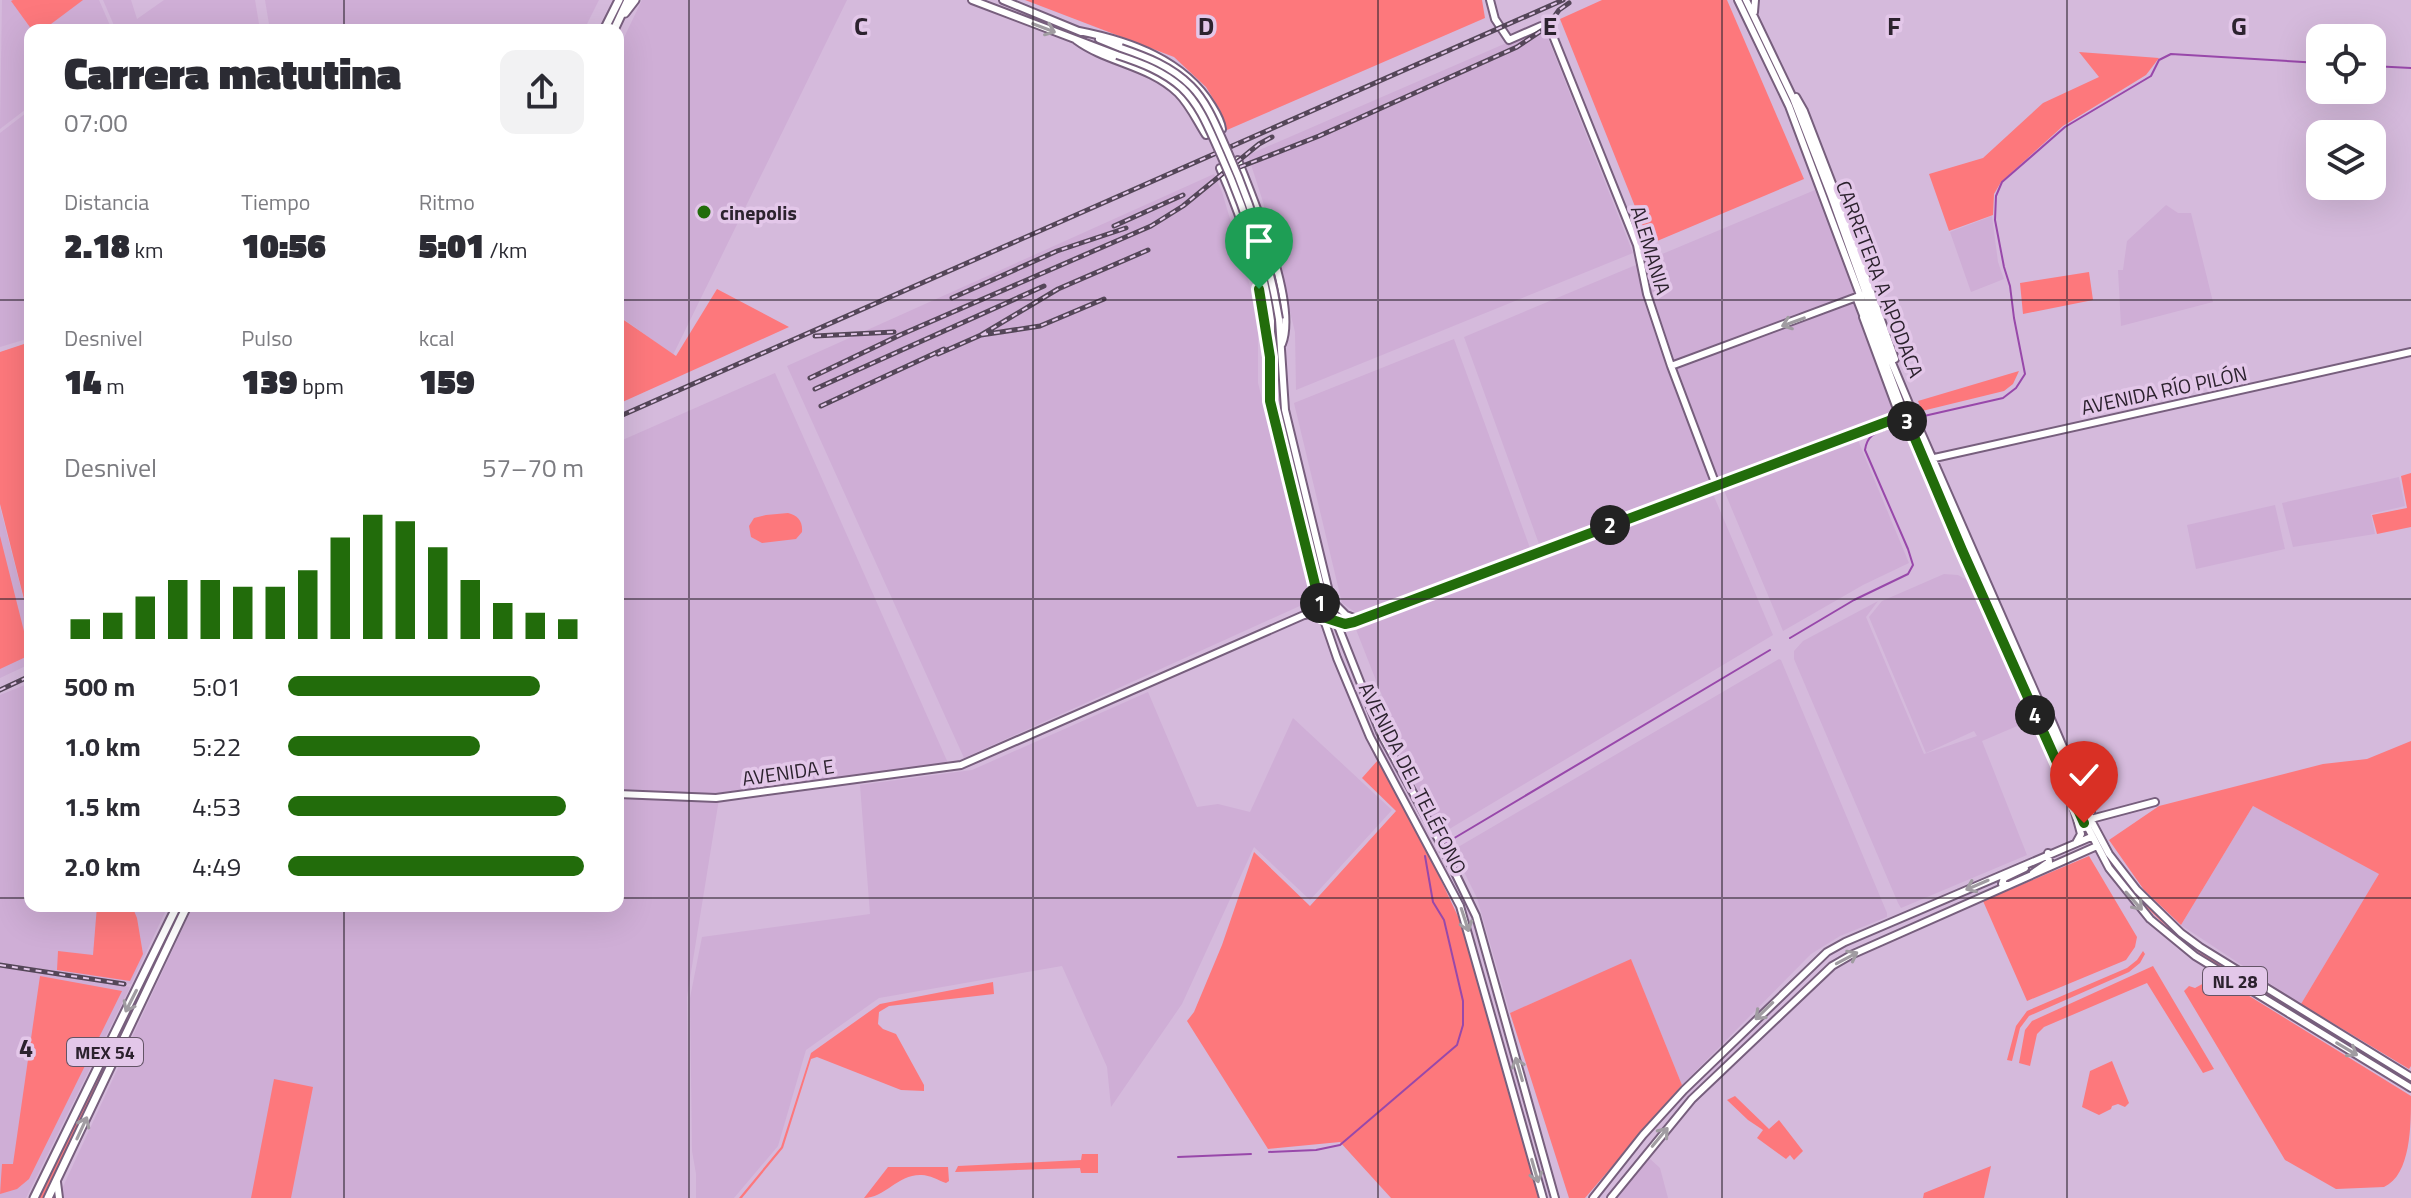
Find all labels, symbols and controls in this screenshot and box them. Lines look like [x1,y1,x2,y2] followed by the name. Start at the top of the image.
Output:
[854,6,868,45] text: C
[1198,6,1214,45] text: D
[1543,6,1557,45] text: E
[1887,6,1901,45] text: F
[2231,6,2247,45] text: G
[1032,22,1056,36] one-way arrow
[2306,24,2386,200] map controls
[2306,24,2386,104] button: locate
[64,39,401,106] text: Carrera matutina
[500,50,584,134] button: share
[64,103,128,142] text: 07:00
[2306,120,2386,200] button: layers
[1828,176,1932,382] street label: CARRETERA A APODACA
[64,185,149,219] text: Distancia
[241,185,310,219] text: Tiempo
[419,185,475,219] text: Ritmo
[720,197,797,228] place label: cinepolis
[1623,202,1679,298] street label: ALEMANIA
[695,203,713,221] marker: cinepolis
[1225,207,1293,289] pin
[64,219,130,271] text: 2.18
[241,219,326,271] text: 10:56
[419,219,485,271] text: 5:01
[1237,219,1281,263] icon: arrive
[130,233,163,267] text: km
[485,233,527,267] text: /km
[1781,315,1806,330] one-way arrow
[64,321,143,355] text: Desnivel
[241,321,293,355] text: Pulso
[419,321,455,355] text: kcal
[64,355,101,407] text: 14
[241,355,297,407] text: 139
[419,355,475,407] text: 159
[2078,357,2250,423] street label: AVENIDA RÍO PILÓN
[101,369,125,403] text: m
[297,369,344,403] text: bpm
[1887,401,1927,441] pin: 3
[1901,404,1913,438] text: 3
[64,448,157,487] text: Desnivel
[482,448,584,487] text: 57–70 m
[1590,505,1630,545] pin: 2
[1604,508,1616,542] text: 2
[1300,583,1340,623] pin: 1
[1314,586,1326,620] text: 1
[64,667,135,706] text: 500 m
[192,667,241,706] text: 5:01
[1351,677,1475,879] street label: AVENIDA DEL TELÉFONO
[2015,695,2055,735] pin: 4
[2029,698,2041,732] text: 4
[64,727,141,766] text: 1.0 km
[192,727,241,766] text: 5:22
[2050,741,2118,823] pin
[740,750,836,794] street label: AVENIDA E
[2062,753,2106,797] icon: check
[64,787,141,826] text: 1.5 km
[192,787,241,826] text: 4:53
[64,847,141,886] text: 2.0 km
[192,847,241,886] text: 4:49
[1965,878,1990,893] one-way arrow
[2125,891,2144,911] one-way arrow
[1458,908,1473,933] one-way arrow
[1834,950,1858,965] one-way arrow
[2203,967,2267,995] road number: NL 28
[122,989,138,1013] one-way arrow
[1755,1001,1774,1020] one-way arrow
[19,1028,33,1067] text: 4
[67,1038,143,1066] road number: MEX 54
[2335,1041,2358,1057] one-way arrow
[1511,1057,1525,1082] one-way arrow
[75,1116,90,1140] one-way arrow
[1651,1128,1669,1148] one-way arrow
[1528,1157,1543,1183] one-way arrow

